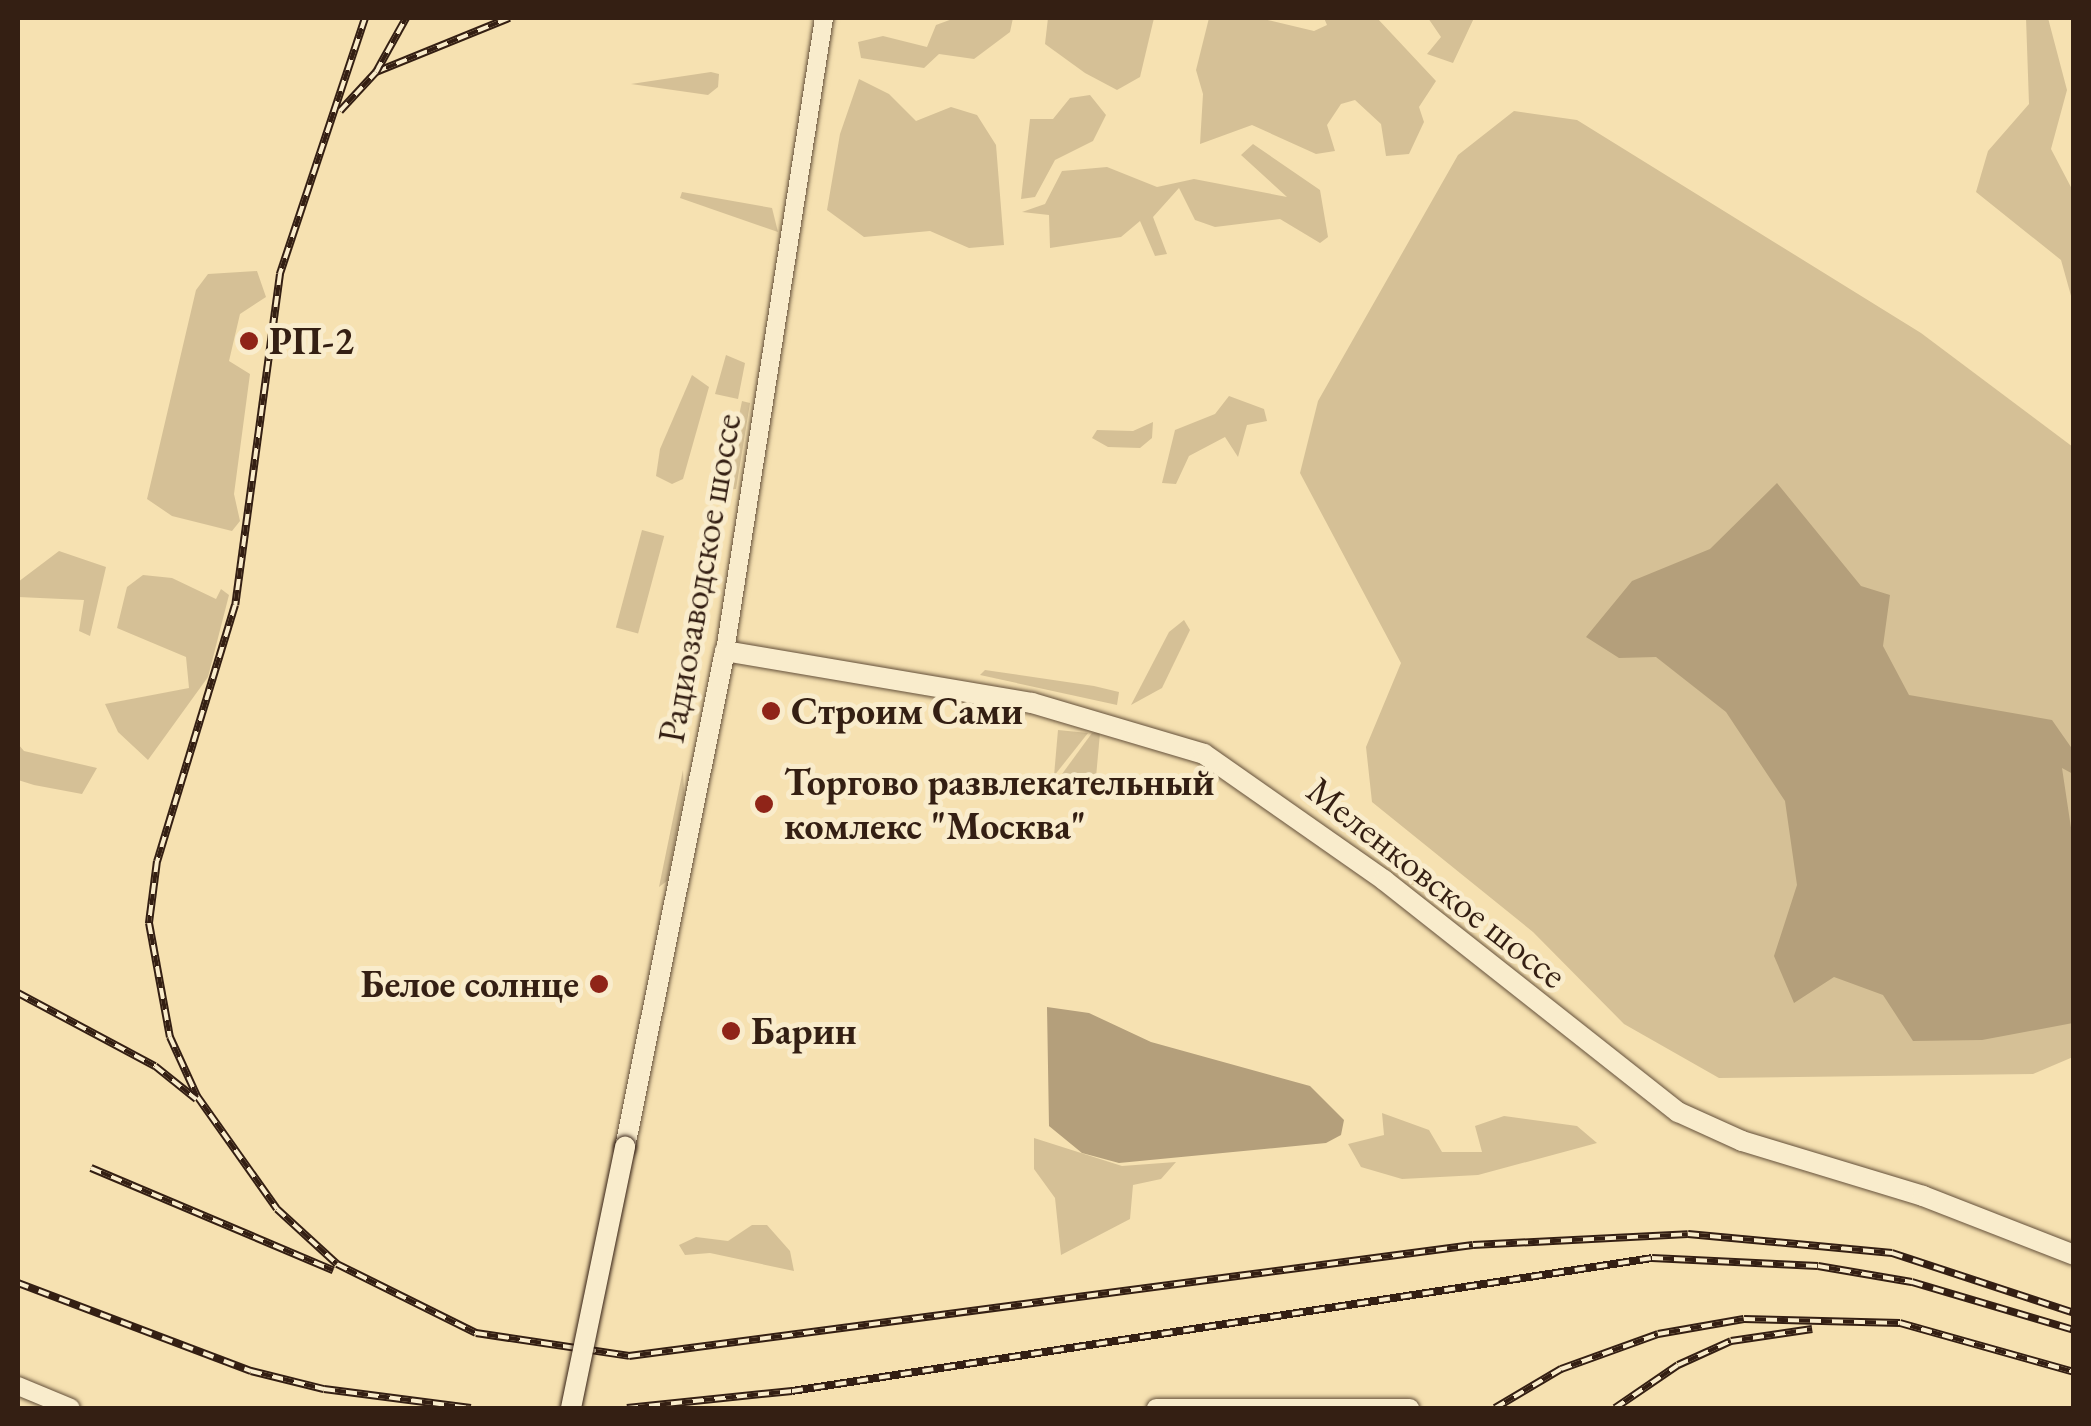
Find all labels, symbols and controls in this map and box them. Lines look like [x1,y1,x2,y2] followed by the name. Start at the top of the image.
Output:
[269,318,354,364] place label: РП-2
[238,330,260,352] marker: РП-2
[648,410,750,746] street label: Радиозаводское шоссе
[791,688,1023,734] place label: Строим Сами
[760,700,782,722] marker: Строим Сами
[784,759,1215,848] place label: Торгово развлекательный комлекс "Москва"
[1298,767,1576,997] street label: Меленковское шоссе
[753,793,775,815] marker: Торгово развлекательный комлекс "Москва"
[361,961,579,1007] place label: Белое солнце
[588,973,610,995] marker: Белое солнце
[751,1008,857,1054] place label: Барин
[720,1020,742,1042] marker: Барин

